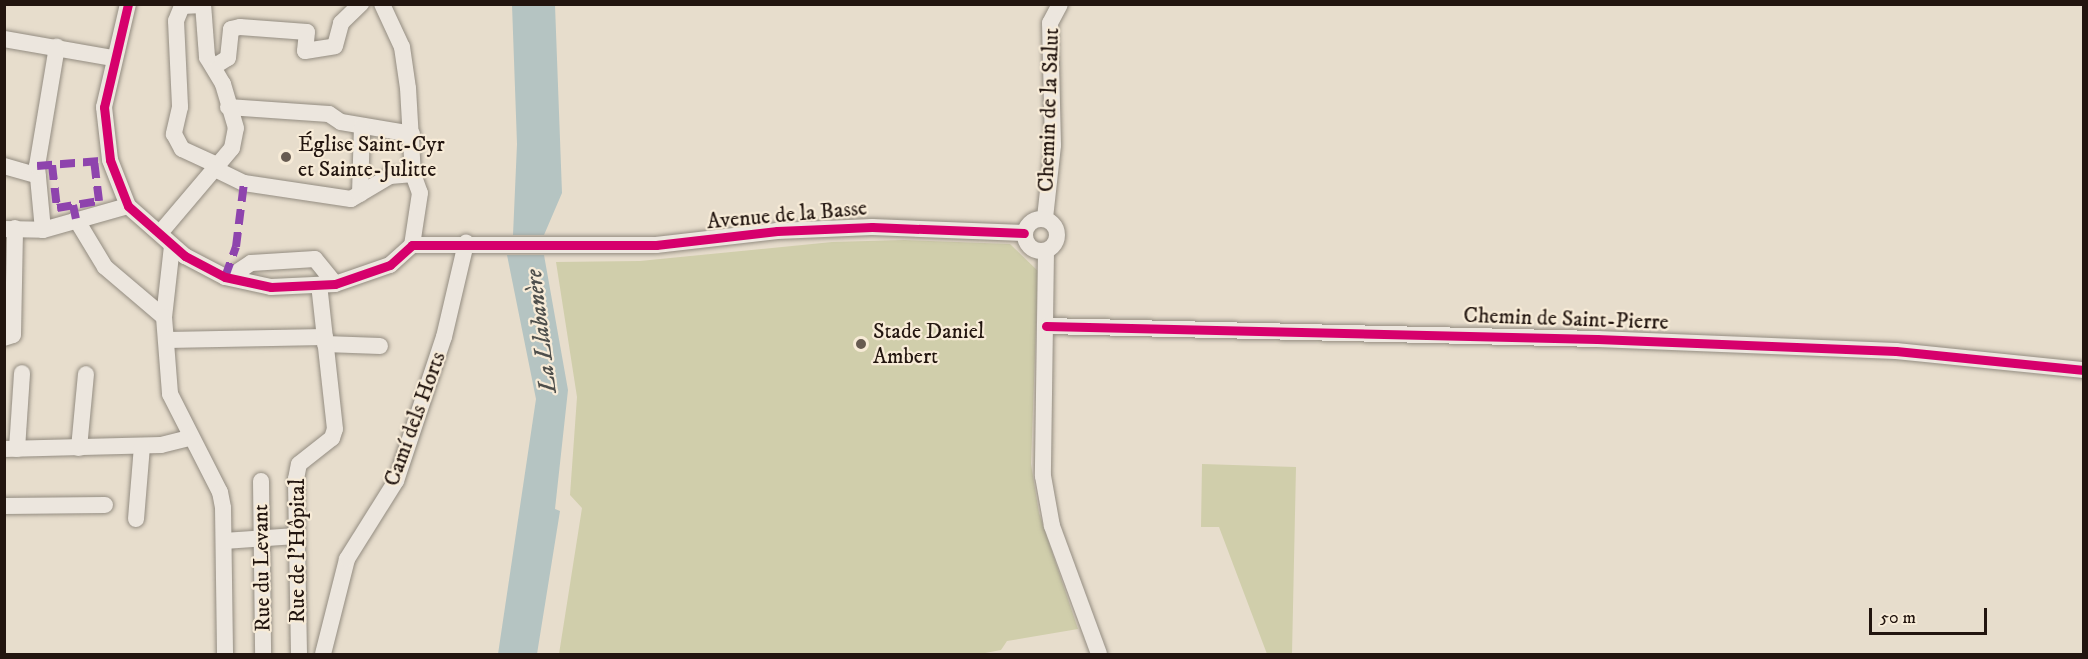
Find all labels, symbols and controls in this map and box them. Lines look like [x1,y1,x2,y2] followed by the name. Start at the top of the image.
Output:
[1033,28,1065,192] street label: Chemin de la Salut
[298,131,445,182] place label: Église Saint-Cyr et Sainte-Julitte
[279,150,293,164] marker: Église Saint-Cyr et Sainte-Julitte
[706,195,868,235] street label: Avenue de la Basse
[520,268,564,394] water label: La Llabanère
[1463,302,1669,336] street label: Chemin de Saint-Pierre
[873,318,984,370] place label: Stade Daniel Ambert
[854,337,868,351] marker: Stade Daniel Ambert
[378,348,452,490] street label: Camí dels Horts
[285,479,311,623] street label: Rue de l'Hôpital
[248,504,276,632] street label: Rue du Levant
[1872,596,1990,634] scale bar
[1880,607,1916,629] text: 50 m

